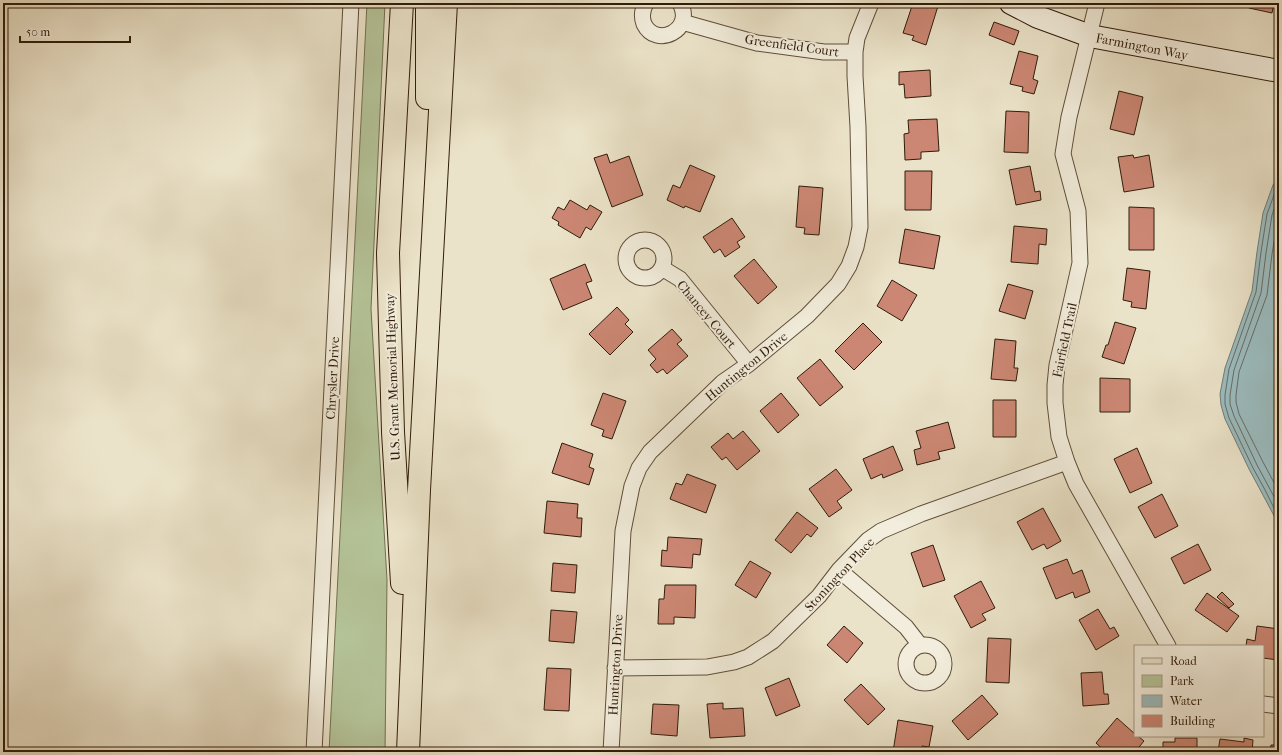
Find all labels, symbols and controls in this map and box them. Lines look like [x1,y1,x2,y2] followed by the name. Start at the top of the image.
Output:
[20,18,130,44] scale bar
[26,25,50,39] text: 50 m
[1094,30,1190,63] street label: Farmington Way
[744,31,840,60] street label: Greenfield Court
[674,277,740,352] street label: Chancey Court
[382,292,403,461] street label: U.S. Grant Memorial Highway
[1049,301,1080,379] street label: Fairfield Trail
[702,328,791,404] street label: Huntington Drive
[323,336,342,420] street label: Chrysler Drive
[801,534,878,614] street label: Stonington Place
[605,613,626,716] street label: Huntington Drive
[1134,645,1264,737] legend
[1170,654,1197,668] text: Road
[1170,674,1195,688] text: Park
[1169,694,1203,708] text: Water
[1170,714,1215,728] text: Building

